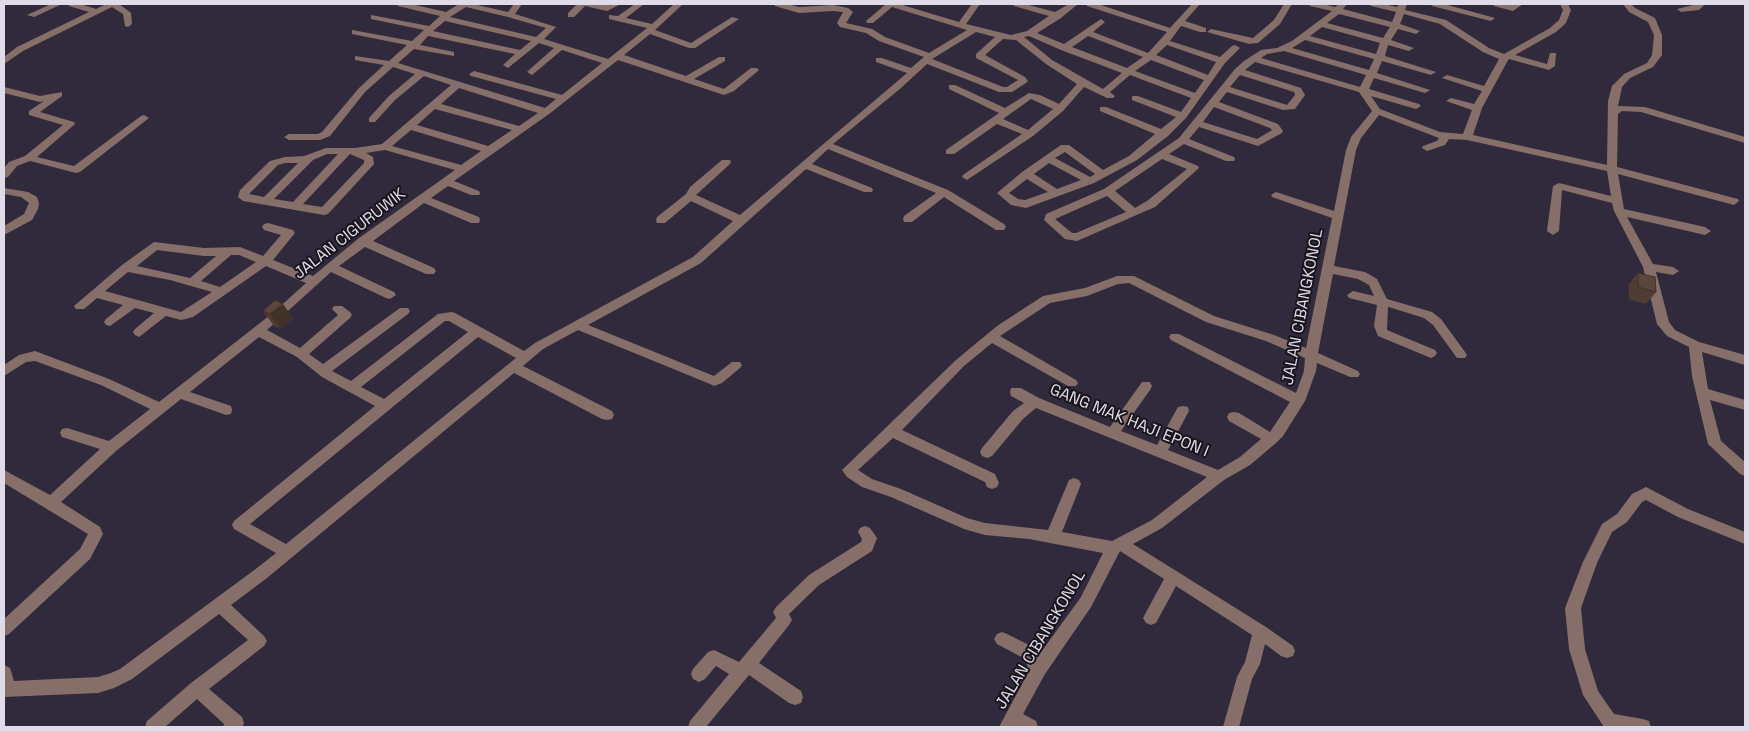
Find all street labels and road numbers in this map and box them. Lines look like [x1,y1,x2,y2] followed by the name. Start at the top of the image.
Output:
[290,184,410,284] street label: JALAN CIGURUWIK
[1278,227,1328,387] street label: JALAN CIBANGKONOL
[1047,380,1211,462] street label: GANG MAK HAJI EPON I
[992,567,1090,713] street label: JALAN CIBANGKONOL

